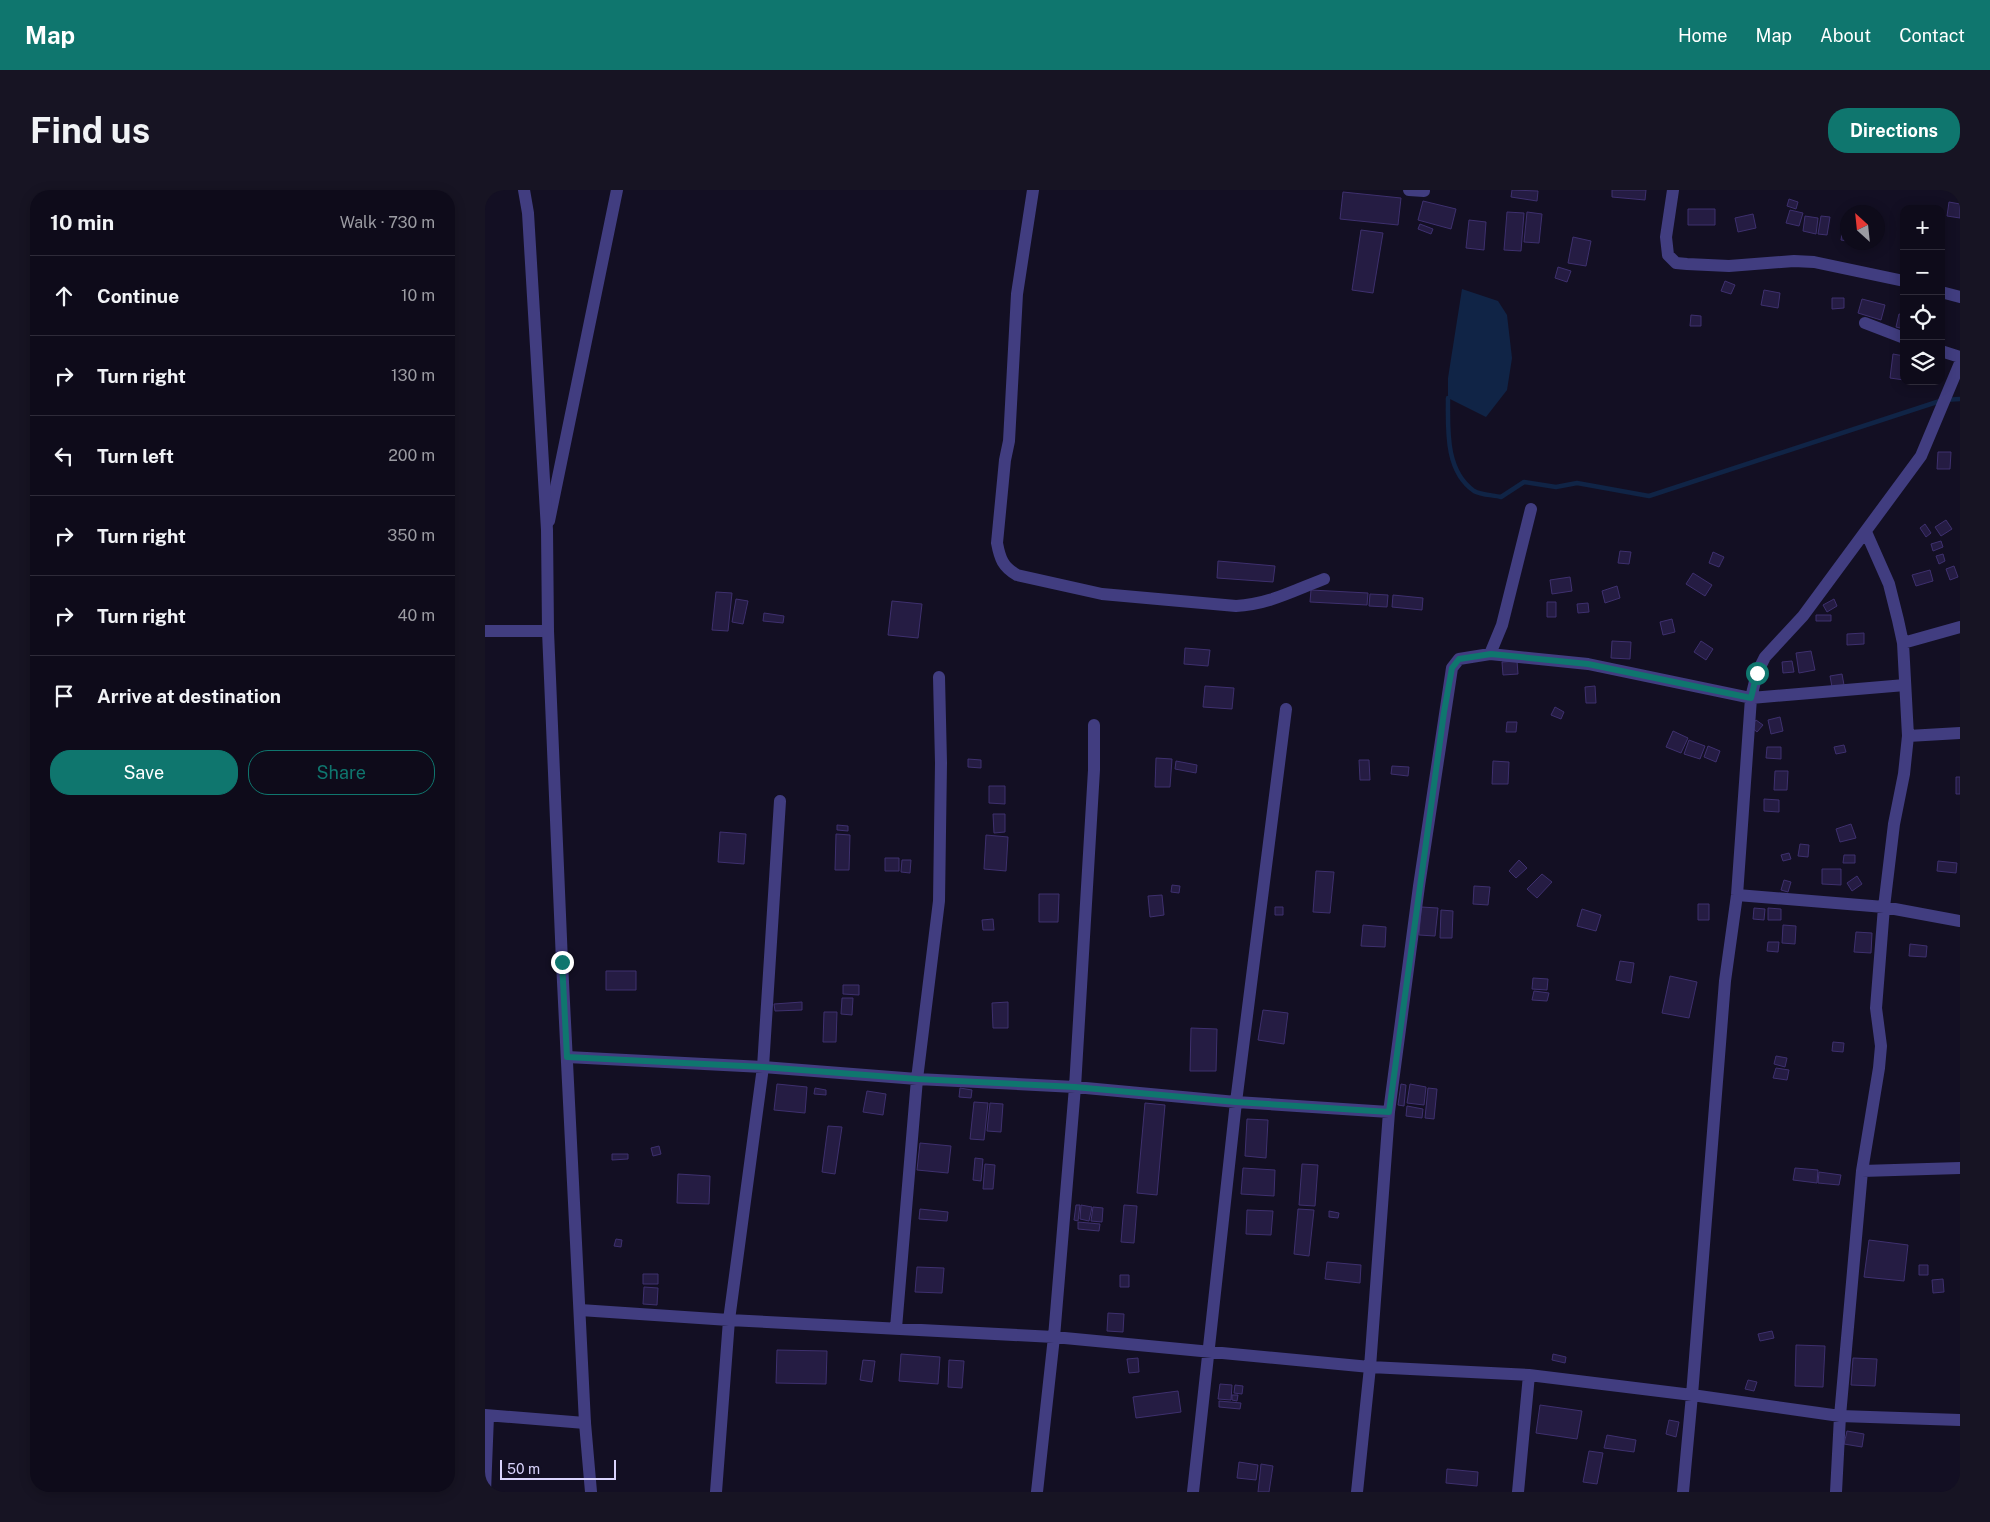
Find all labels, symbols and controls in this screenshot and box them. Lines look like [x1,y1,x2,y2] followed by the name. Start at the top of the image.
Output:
[25,21,75,49] text: Map
[1678,25,1728,46] text: Home
[1756,25,1792,46] text: Map
[1820,25,1871,46] text: About
[1899,25,1965,46] text: Contact
[1828,108,1960,153] button: Directions
[30,110,150,151] text: Find us
[1840,205,1885,250] north arrow
[1900,205,1945,385] map controls
[1900,205,1945,250] button: +
[50,210,114,235] text: 10 min
[340,213,435,232] text: Walk · 730 m
[1900,250,1945,295] button: −
[50,282,78,310] icon: ahead
[97,285,179,307] text: Continue
[401,286,435,305] text: 10 m
[1900,295,1945,340] button: locate
[1900,340,1945,385] button: layers
[50,362,78,390] icon: right
[97,365,186,387] text: Turn right
[391,366,435,385] text: 130 m
[50,442,78,470] icon: left
[97,445,174,467] text: Turn left
[388,446,435,465] text: 200 m
[50,522,78,550] icon: right
[97,525,186,547] text: Turn right
[387,526,435,545] text: 350 m
[50,602,78,630] icon: right
[97,605,186,627] text: Turn right
[397,606,435,625] text: 40 m
[1746,662,1769,685] route start
[50,682,78,710] icon: arrive
[97,685,281,707] text: Arrive at destination
[50,750,238,795] button: Save
[248,750,435,795] button: Share
[551,951,574,974] route end
[500,1457,616,1480] scale bar
[507,1461,540,1477] text: 50 m

